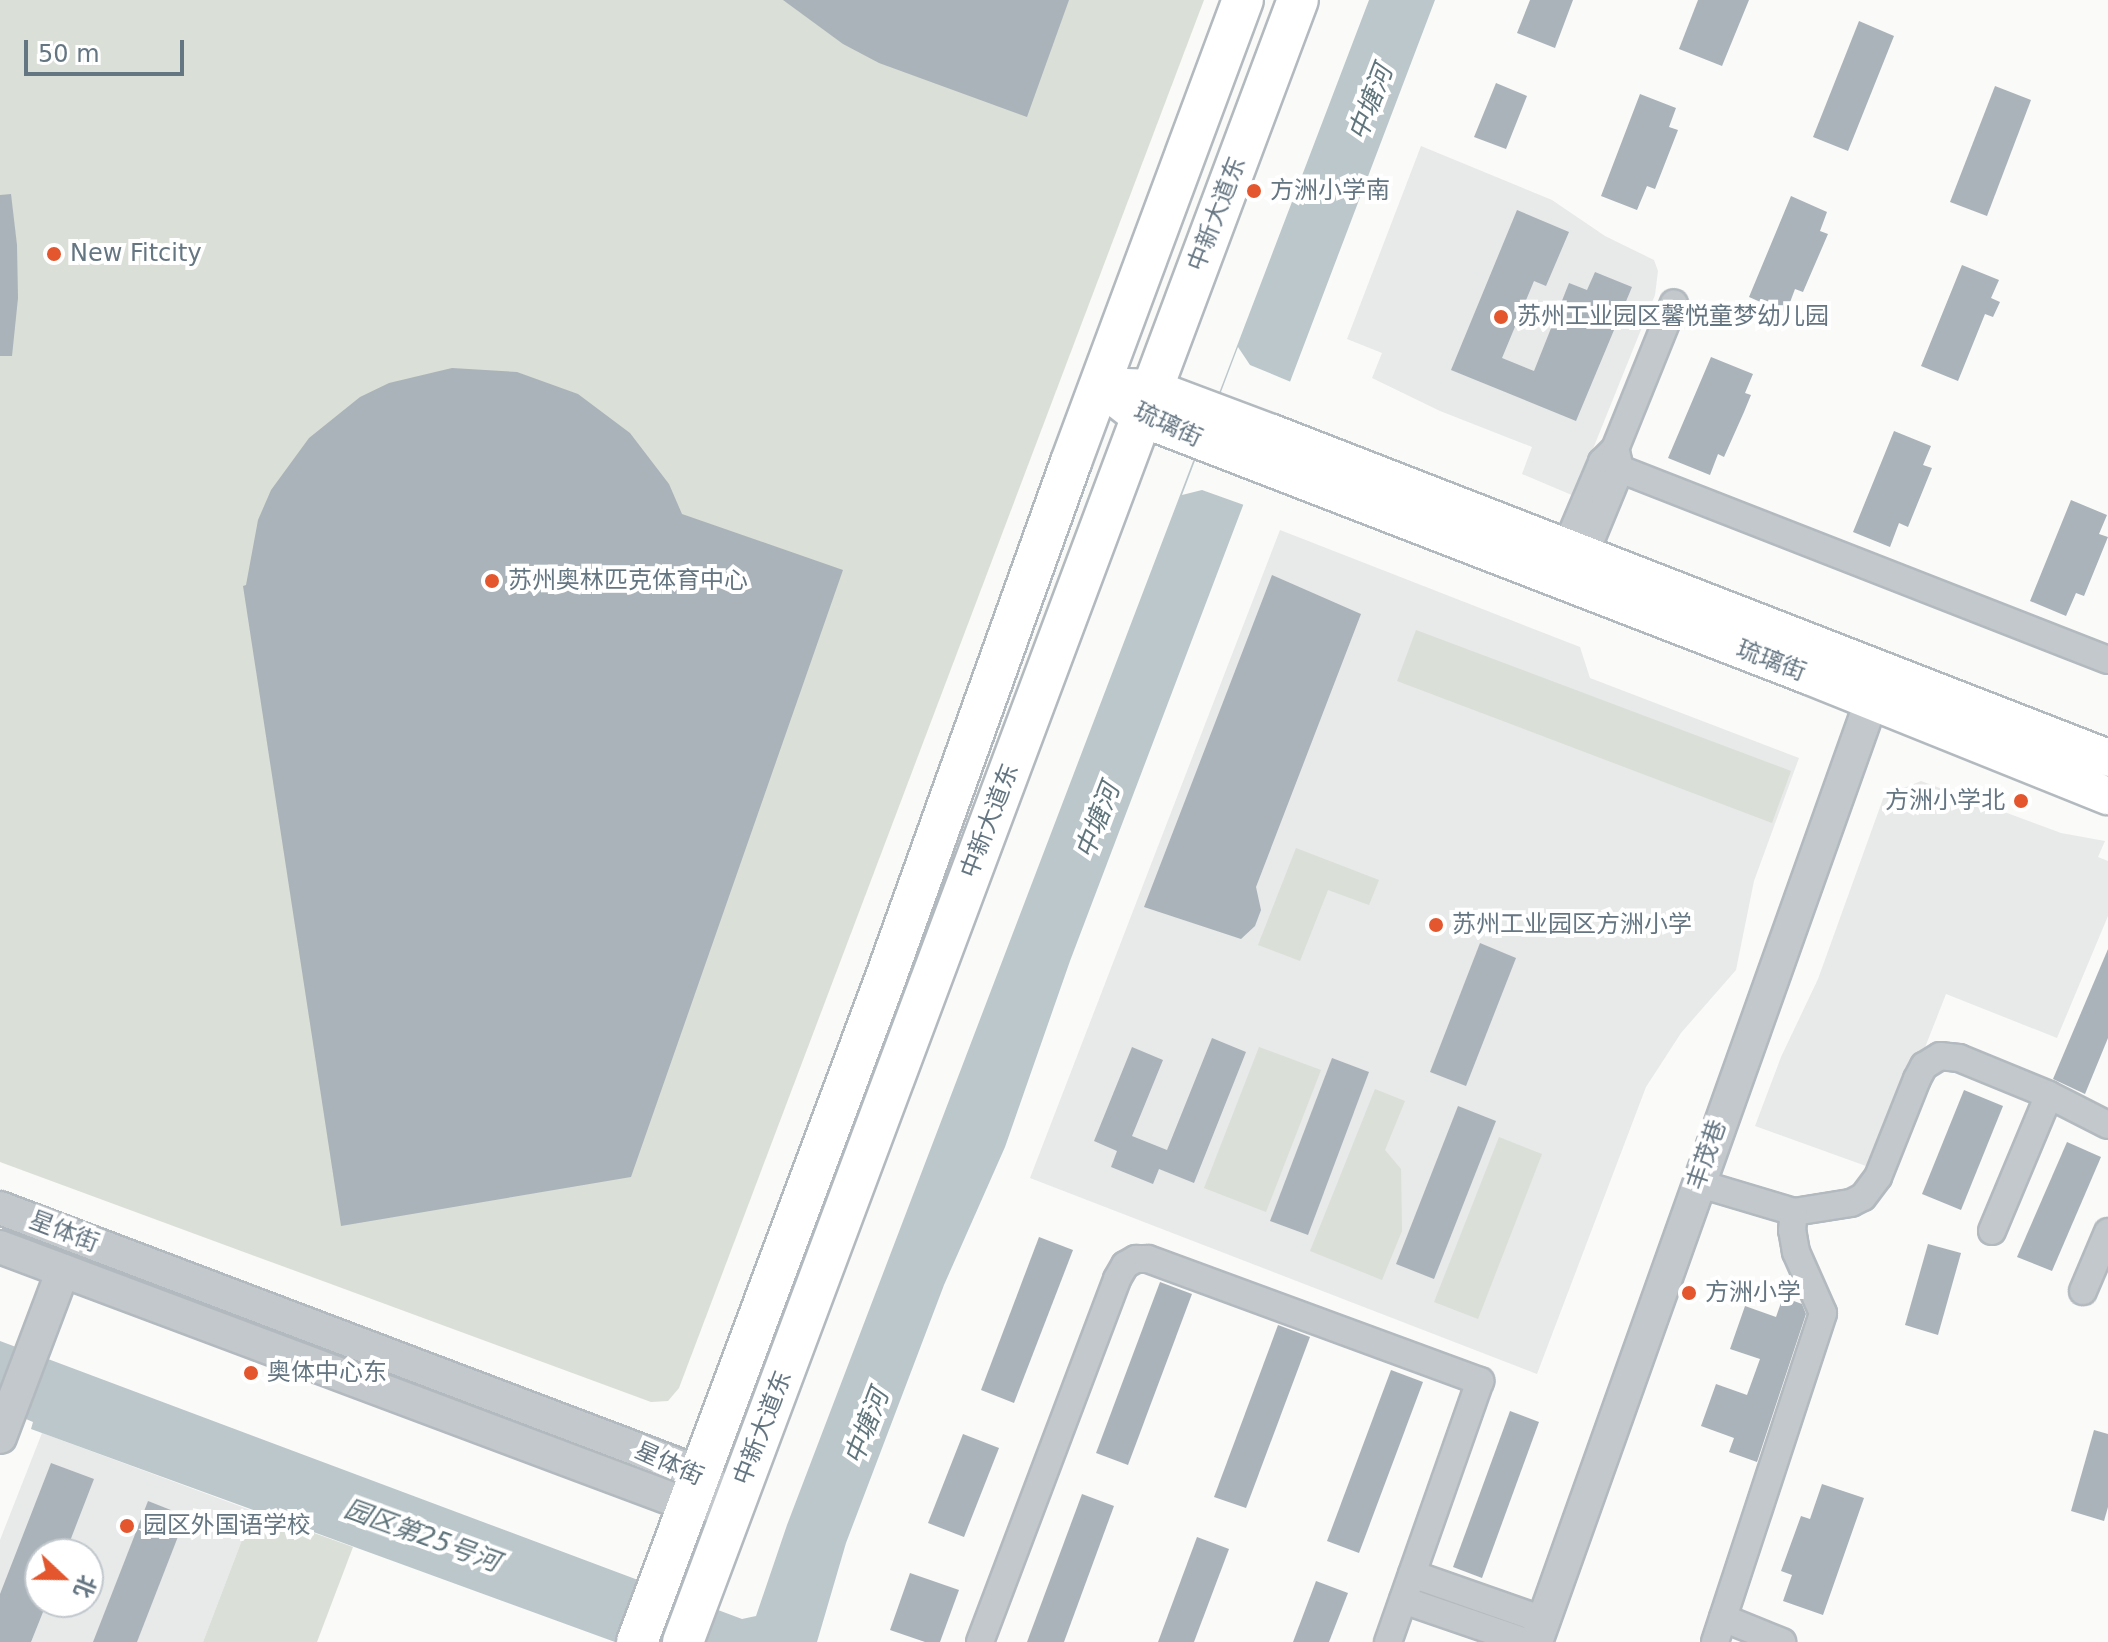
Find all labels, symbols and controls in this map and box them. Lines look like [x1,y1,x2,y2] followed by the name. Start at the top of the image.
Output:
[28,24,188,74] scale bar
[38,40,100,68] text: 50 m
[1342,61,1400,145] water label: 中塘河
[1182,153,1252,275] street label: 中新大道东
[1270,177,1390,205] place label: 方洲小学南
[1245,182,1263,200] marker: 方洲小学南
[70,240,202,268] place label: New Fitcity
[45,245,63,263] marker: New Fitcity
[1517,303,1829,331] place label: 苏州工业园区馨悦童梦幼儿园
[1492,308,1510,326] marker: 苏州工业园区馨悦童梦幼儿园
[1129,397,1207,453] street label: 琉璃街
[508,567,748,595] place label: 苏州奥林匹克体育中心
[483,572,501,590] marker: 苏州奥林匹克体育中心
[1732,635,1810,687] street label: 琉璃街
[955,760,1025,882] street label: 中新大道东
[1069,779,1127,863] water label: 中塘河
[1885,787,2005,815] place label: 方洲小学北
[2012,792,2030,810] marker: 方洲小学北
[1452,911,1692,939] place label: 苏州工业园区方洲小学
[1427,916,1445,934] marker: 苏州工业园区方洲小学
[1682,1116,1732,1194] street label: 丰茂巷
[25,1206,103,1258] street label: 星体街
[1705,1279,1801,1307] place label: 方洲小学
[1680,1284,1698,1302] marker: 方洲小学
[267,1359,387,1387] place label: 奥体中心东
[242,1364,260,1382] marker: 奥体中心东
[728,1367,798,1489] street label: 中新大道东
[838,1385,896,1469] water label: 中塘河
[630,1436,708,1492] street label: 星体街
[340,1493,504,1579] water label: 园区第25号河
[143,1512,311,1540] place label: 园区外国语学校
[118,1517,136,1535] marker: 园区外国语学校
[24,1538,104,1618] north arrow
[69,1572,101,1601] text: 北

